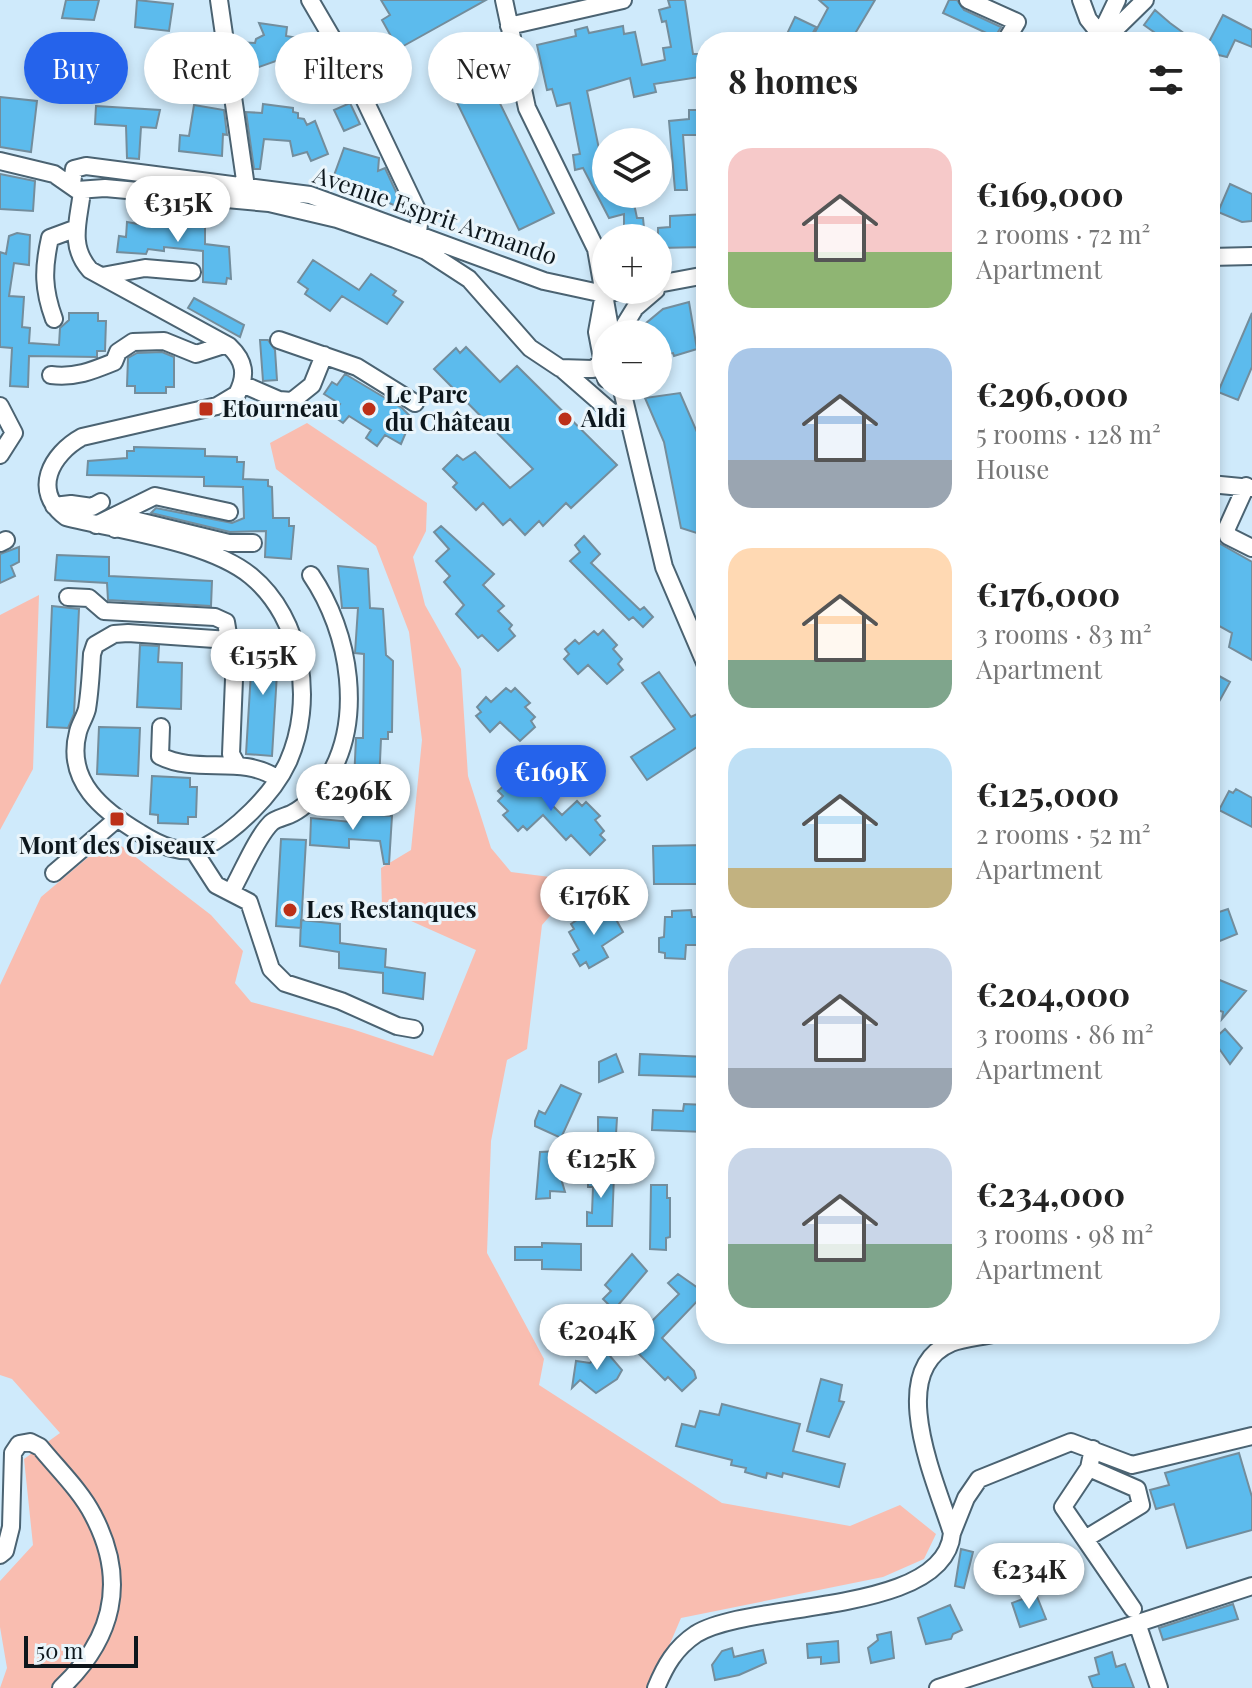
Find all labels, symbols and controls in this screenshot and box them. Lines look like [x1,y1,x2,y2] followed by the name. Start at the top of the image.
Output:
[24,32,128,104] chip: Buy
[144,32,259,104] chip: Rent
[275,32,412,104] chip: Filters
[428,32,539,104] chip: New
[728,57,858,103] text: 8 homes
[1144,58,1188,102] icon: filters
[592,128,672,400] map controls
[592,128,672,208] button: layers
[309,157,562,271] street label: Avenue Esprit Armando
[976,170,1124,216] text: €169,000
[122,176,234,244] pin: €315K
[792,180,888,276] icon: home
[143,184,213,219] text: €315K
[976,216,1150,251] text: 2 rooms · 72 m²
[592,224,672,304] button: +
[976,251,1102,286] text: Apartment
[592,320,672,400] button: −
[976,370,1128,416] text: €296,000
[385,377,511,437] place label: Le Parc du Château
[792,380,888,476] icon: home
[222,391,339,423] place label: Etourneau
[197,400,215,418] marker: Etourneau
[360,400,378,418] marker: Le Parc du Château
[580,401,627,433] place label: Aldi
[556,410,574,428] marker: Aldi
[976,416,1161,451] text: 5 rooms · 128 m²
[976,451,1049,486] text: House
[976,570,1120,616] text: €176,000
[792,580,888,676] icon: home
[976,616,1152,651] text: 3 rooms · 83 m²
[207,629,319,697] pin: €155K
[229,637,297,672] text: €155K
[976,651,1102,686] text: Apartment
[495,745,607,813] pin: €169K
[514,753,588,788] text: €169K
[297,764,409,832] pin: €296K
[976,770,1119,816] text: €125,000
[314,772,392,807] text: €296K
[792,780,888,876] icon: home
[108,810,126,828] marker: Mont des Oiseaux
[976,816,1151,851] text: 2 rooms · 52 m²
[19,828,215,860] place label: Mont des Oiseaux
[976,851,1102,886] text: Apartment
[538,869,650,937] pin: €176K
[558,877,630,912] text: €176K
[306,892,477,924] place label: Les Restanques
[281,901,299,919] marker: Les Restanques
[976,970,1130,1016] text: €204,000
[792,980,888,1076] icon: home
[976,1016,1154,1051] text: 3 rooms · 86 m²
[976,1051,1102,1086] text: Apartment
[545,1132,657,1200] pin: €125K
[566,1140,636,1175] text: €125K
[976,1170,1125,1216] text: €234,000
[792,1180,888,1276] icon: home
[976,1216,1153,1251] text: 3 rooms · 98 m²
[976,1251,1102,1286] text: Apartment
[541,1304,653,1372] pin: €204K
[557,1312,637,1347] text: €204K
[973,1543,1085,1611] pin: €234K
[991,1551,1067,1586] text: €234K
[24,1632,138,1668] scale bar
[36,1635,83,1665] text: 50 m

